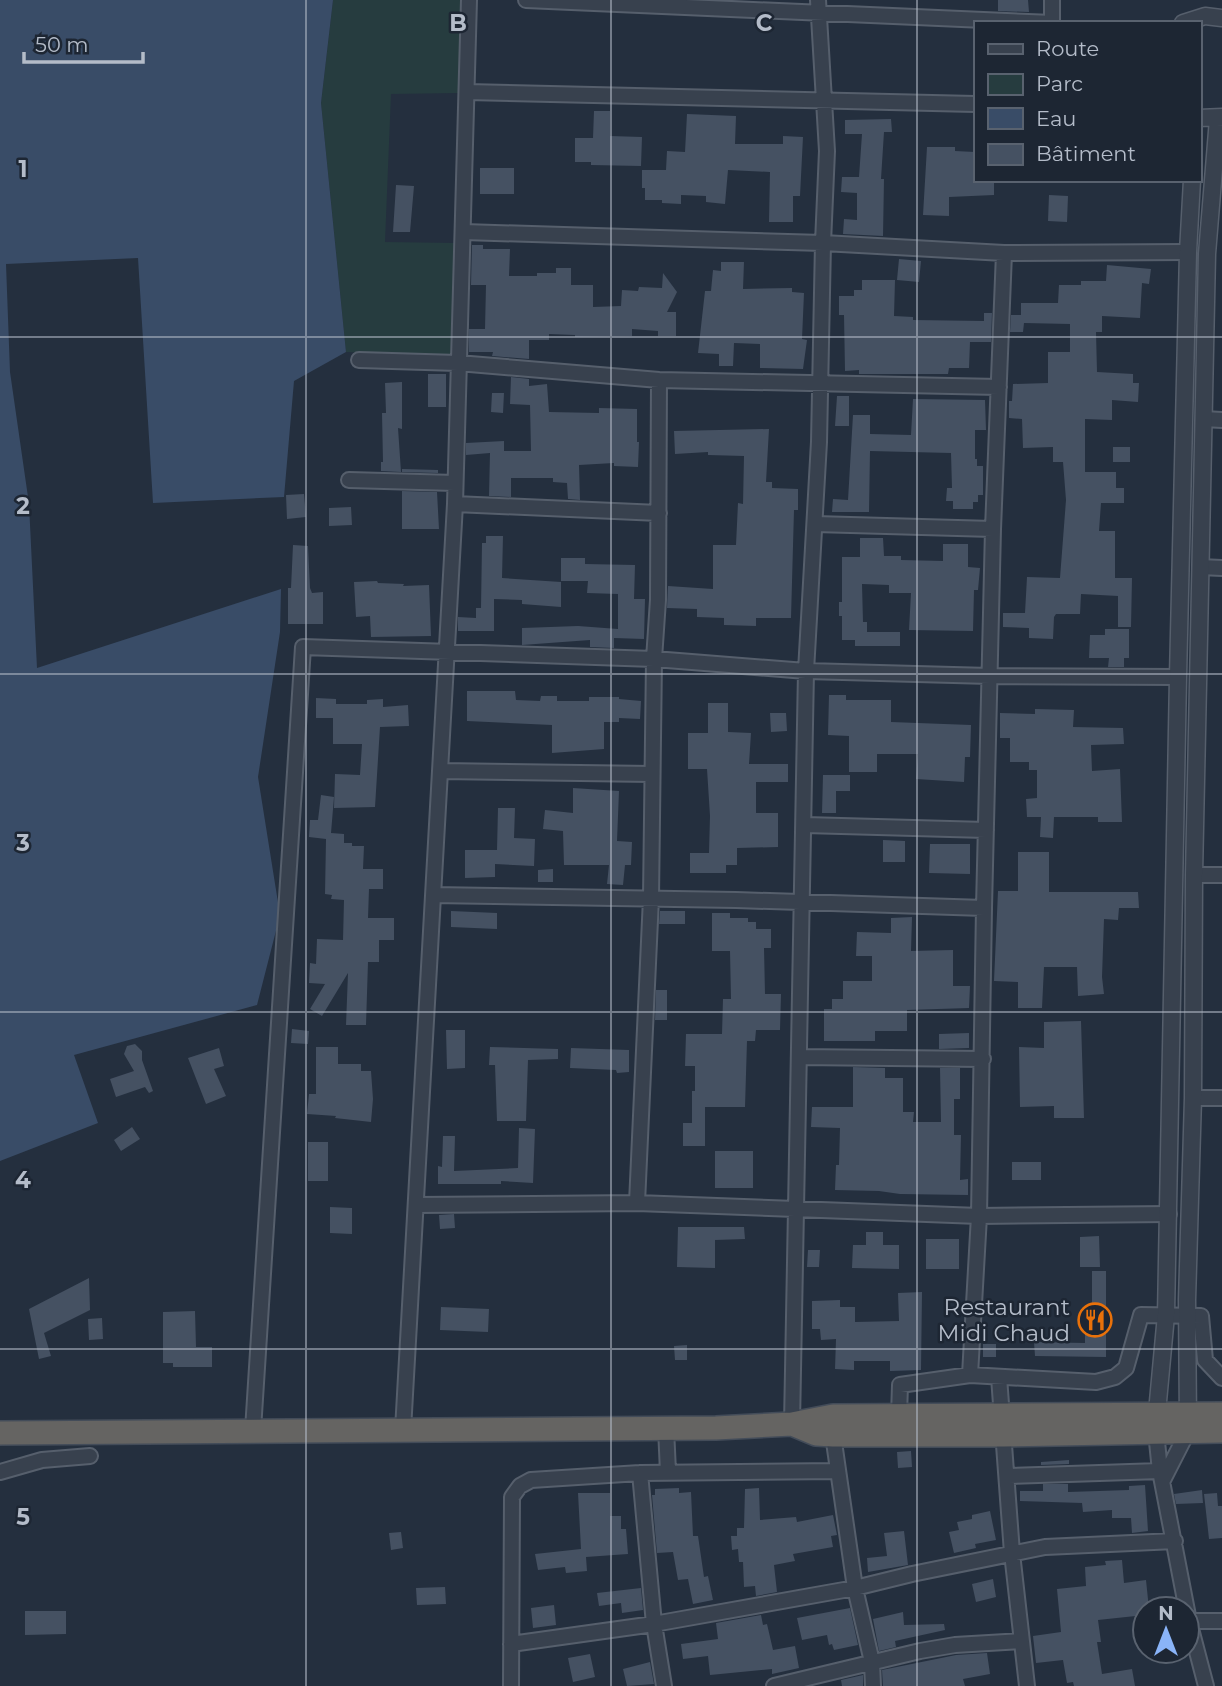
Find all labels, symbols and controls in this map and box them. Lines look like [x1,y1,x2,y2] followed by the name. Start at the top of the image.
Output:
[449,9,467,37] text: B
[756,9,773,37] text: C
[24,21,144,65] scale bar
[974,21,1201,182] legend
[35,32,89,57] text: 50 m
[1036,36,1099,61] text: Route
[1036,71,1083,96] text: Parc
[1036,106,1076,131] text: Eau
[1036,141,1136,166] text: Bâtiment
[18,155,28,183] text: 1
[16,492,30,520] text: 2
[15,829,30,857] text: 3
[15,1166,31,1194] text: 4
[938,1293,1070,1347] place label: Restaurant Midi Chaud
[1076,1301,1114,1339] restaurant icon: Restaurant Midi Chaud
[16,1503,30,1531] text: 5
[1131,1595,1201,1665] north arrow
[1158,1602,1174,1625] text: N

